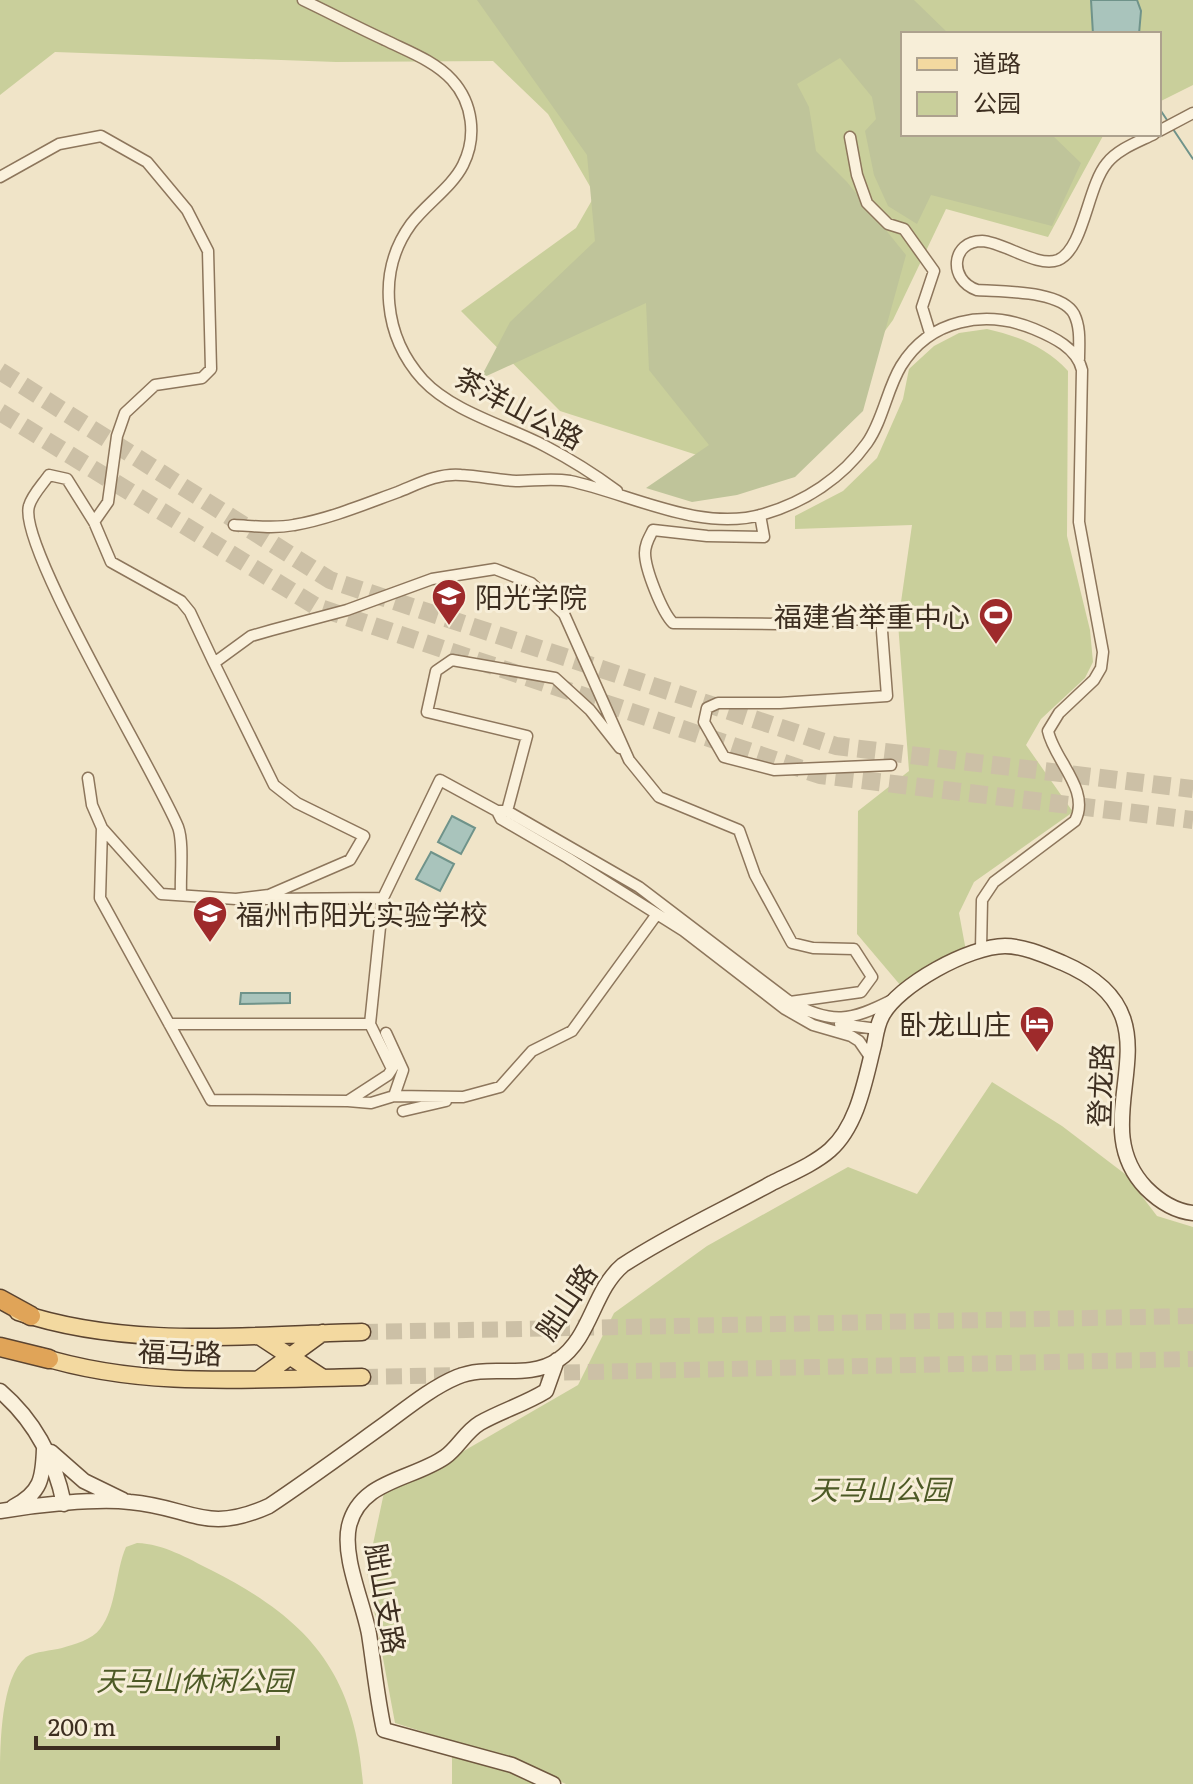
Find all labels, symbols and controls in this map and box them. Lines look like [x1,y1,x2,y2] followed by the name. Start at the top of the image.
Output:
[901,32,1161,136] legend
[973,44,1021,79] text: 道路
[973,84,1021,119] text: 公园
[448,356,592,458] street label: 茶洋山公路
[475,575,587,617] place label: 阳光学院
[430,577,468,627] school or university icon: 阳光学院
[774,594,970,636] place label: 福建省举重中心
[977,596,1015,646] sports icon: 福建省举重中心
[236,892,488,934] place label: 福州市阳光实验学校
[191,894,229,944] school or university icon: 福州市阳光实验学校
[899,1002,1011,1044] place label: 卧龙山庄
[1018,1004,1056,1054] hotel icon: 卧龙山庄
[1077,1042,1121,1128] street label: 登龙路
[524,1254,606,1348] street label: 胐山路
[137,1329,223,1373] street label: 福马路
[810,1467,954,1509] park label: 天马山公园
[357,1539,417,1657] street label: 胐山支路
[96,1658,296,1700] park label: 天马山休闲公园
[36,1700,278,1750] scale bar
[48,1708,116,1743] text: 200 m

